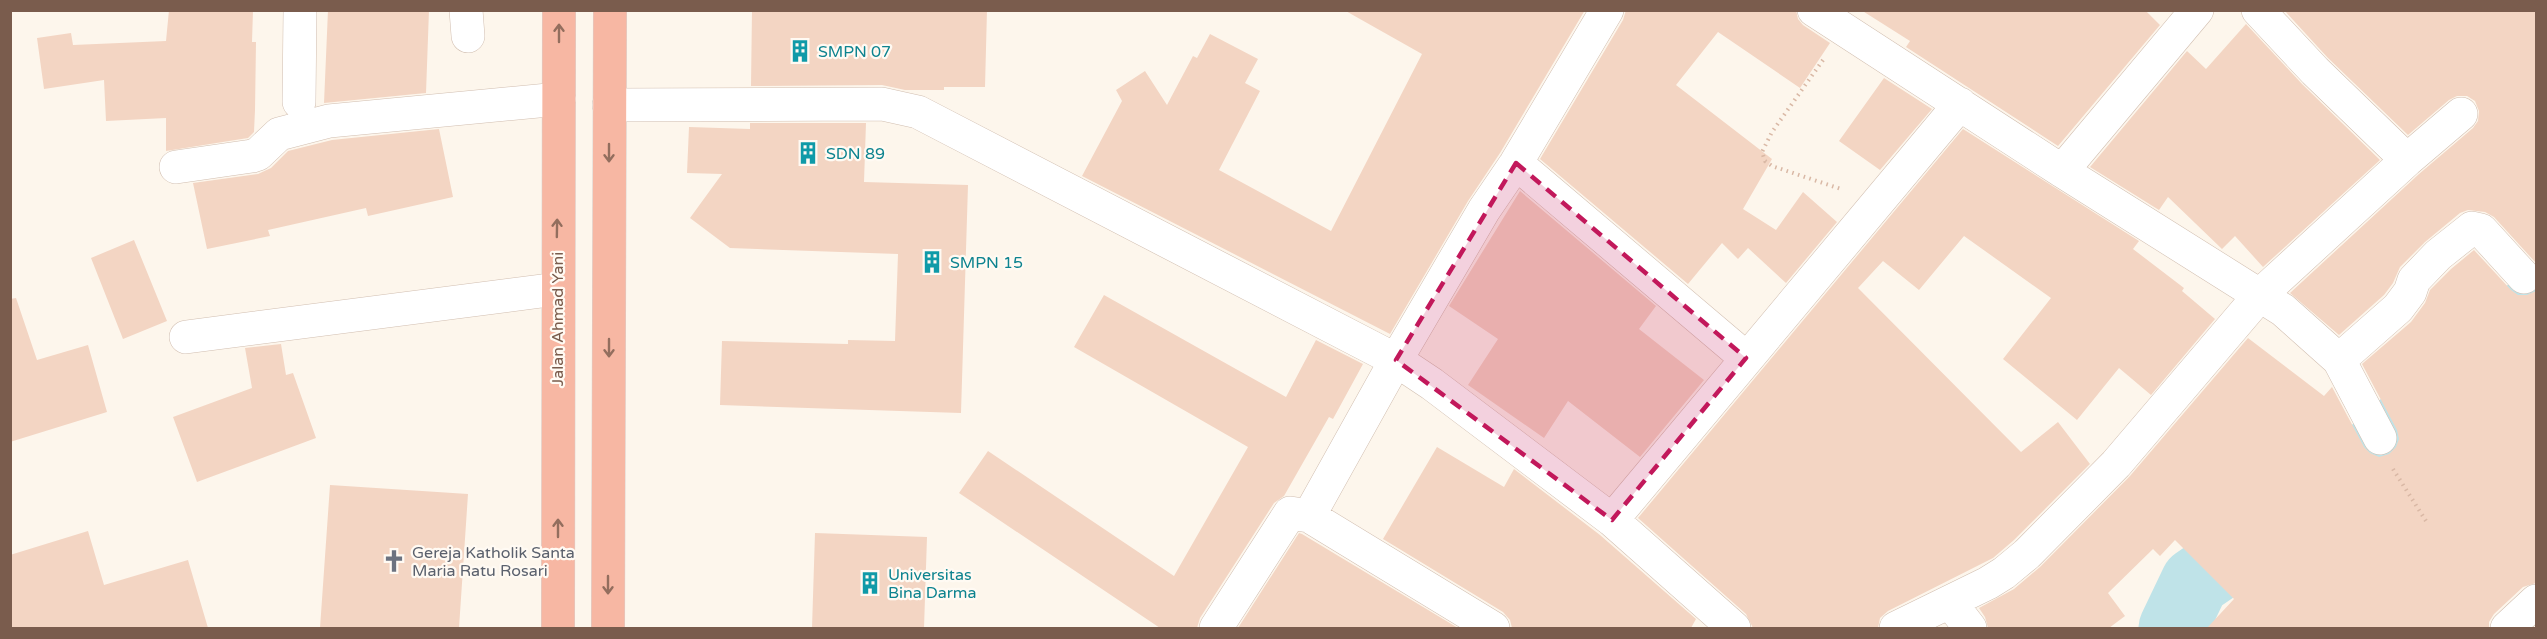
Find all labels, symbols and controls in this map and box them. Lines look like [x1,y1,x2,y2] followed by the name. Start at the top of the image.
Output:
[553,24,565,44] one-way arrow
[787,38,813,64] building icon: SMPN 07
[818,42,891,62] place label: SMPN 07
[795,140,821,166] building icon: SDN 89
[603,142,615,162] one-way arrow
[826,144,885,164] place label: SDN 89
[551,219,563,239] one-way arrow
[919,249,945,275] building icon: SMPN 15
[548,252,568,386] street label: Jalan Ahmad Yani
[950,253,1023,273] place label: SMPN 15
[603,337,615,357] one-way arrow
[552,519,564,539] one-way arrow
[412,543,575,581] place label: Gereja Katholik Santa Maria Ratu Rosari
[381,548,407,574] church icon: Gereja Katholik Santa Maria Ratu Rosari
[888,565,977,603] place label: Universitas Bina Darma
[857,570,883,596] building icon: Universitas Bina Darma
[602,574,614,594] one-way arrow

